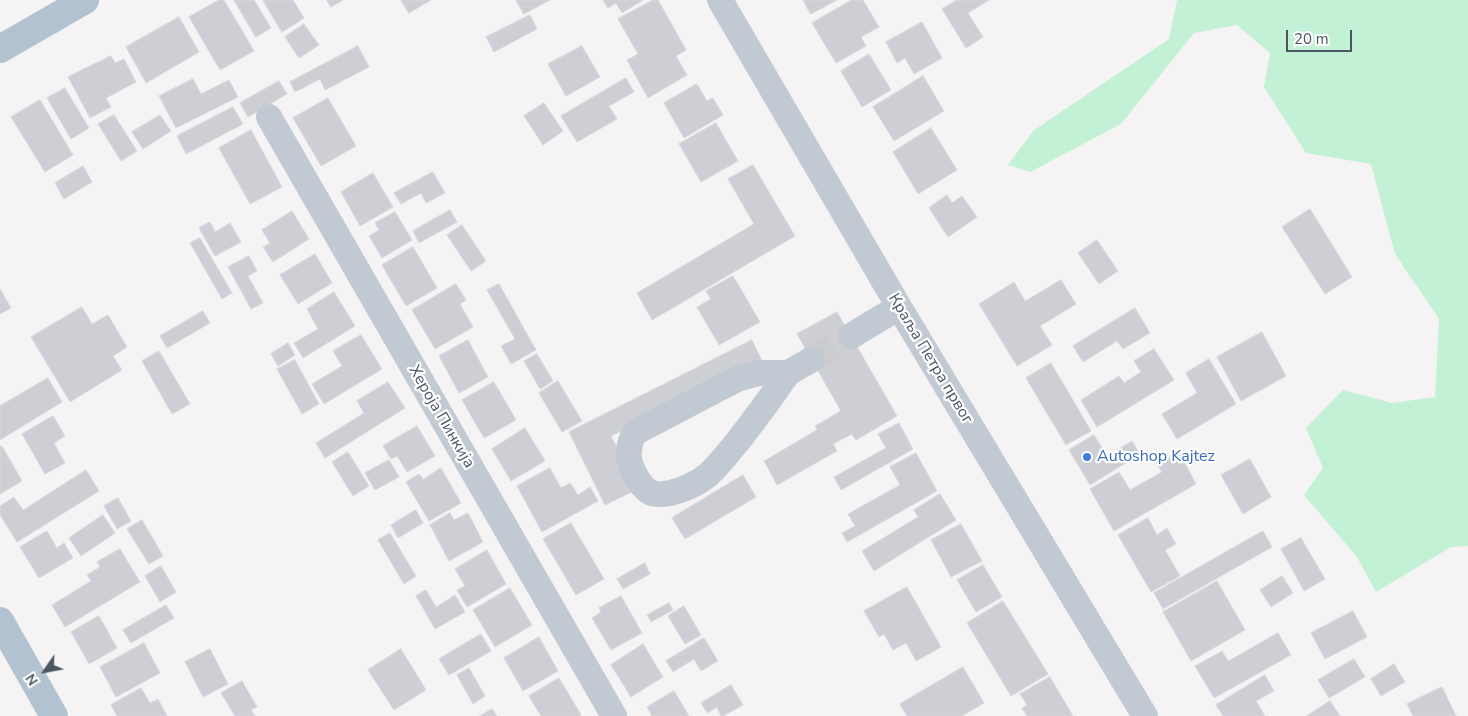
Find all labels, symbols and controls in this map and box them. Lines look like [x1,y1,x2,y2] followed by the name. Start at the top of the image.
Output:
[1288,20,1354,52] scale bar
[1294,29,1329,49] text: 20 m
[883,290,977,428] street label: Краља Петра првог
[404,362,478,472] street label: Хероја Пинкија
[1097,447,1215,467] place label: Autoshop Kajtez
[1081,451,1093,463] marker: Autoshop Kajtez
[20,646,70,696] north arrow
[21,670,43,689] text: N

